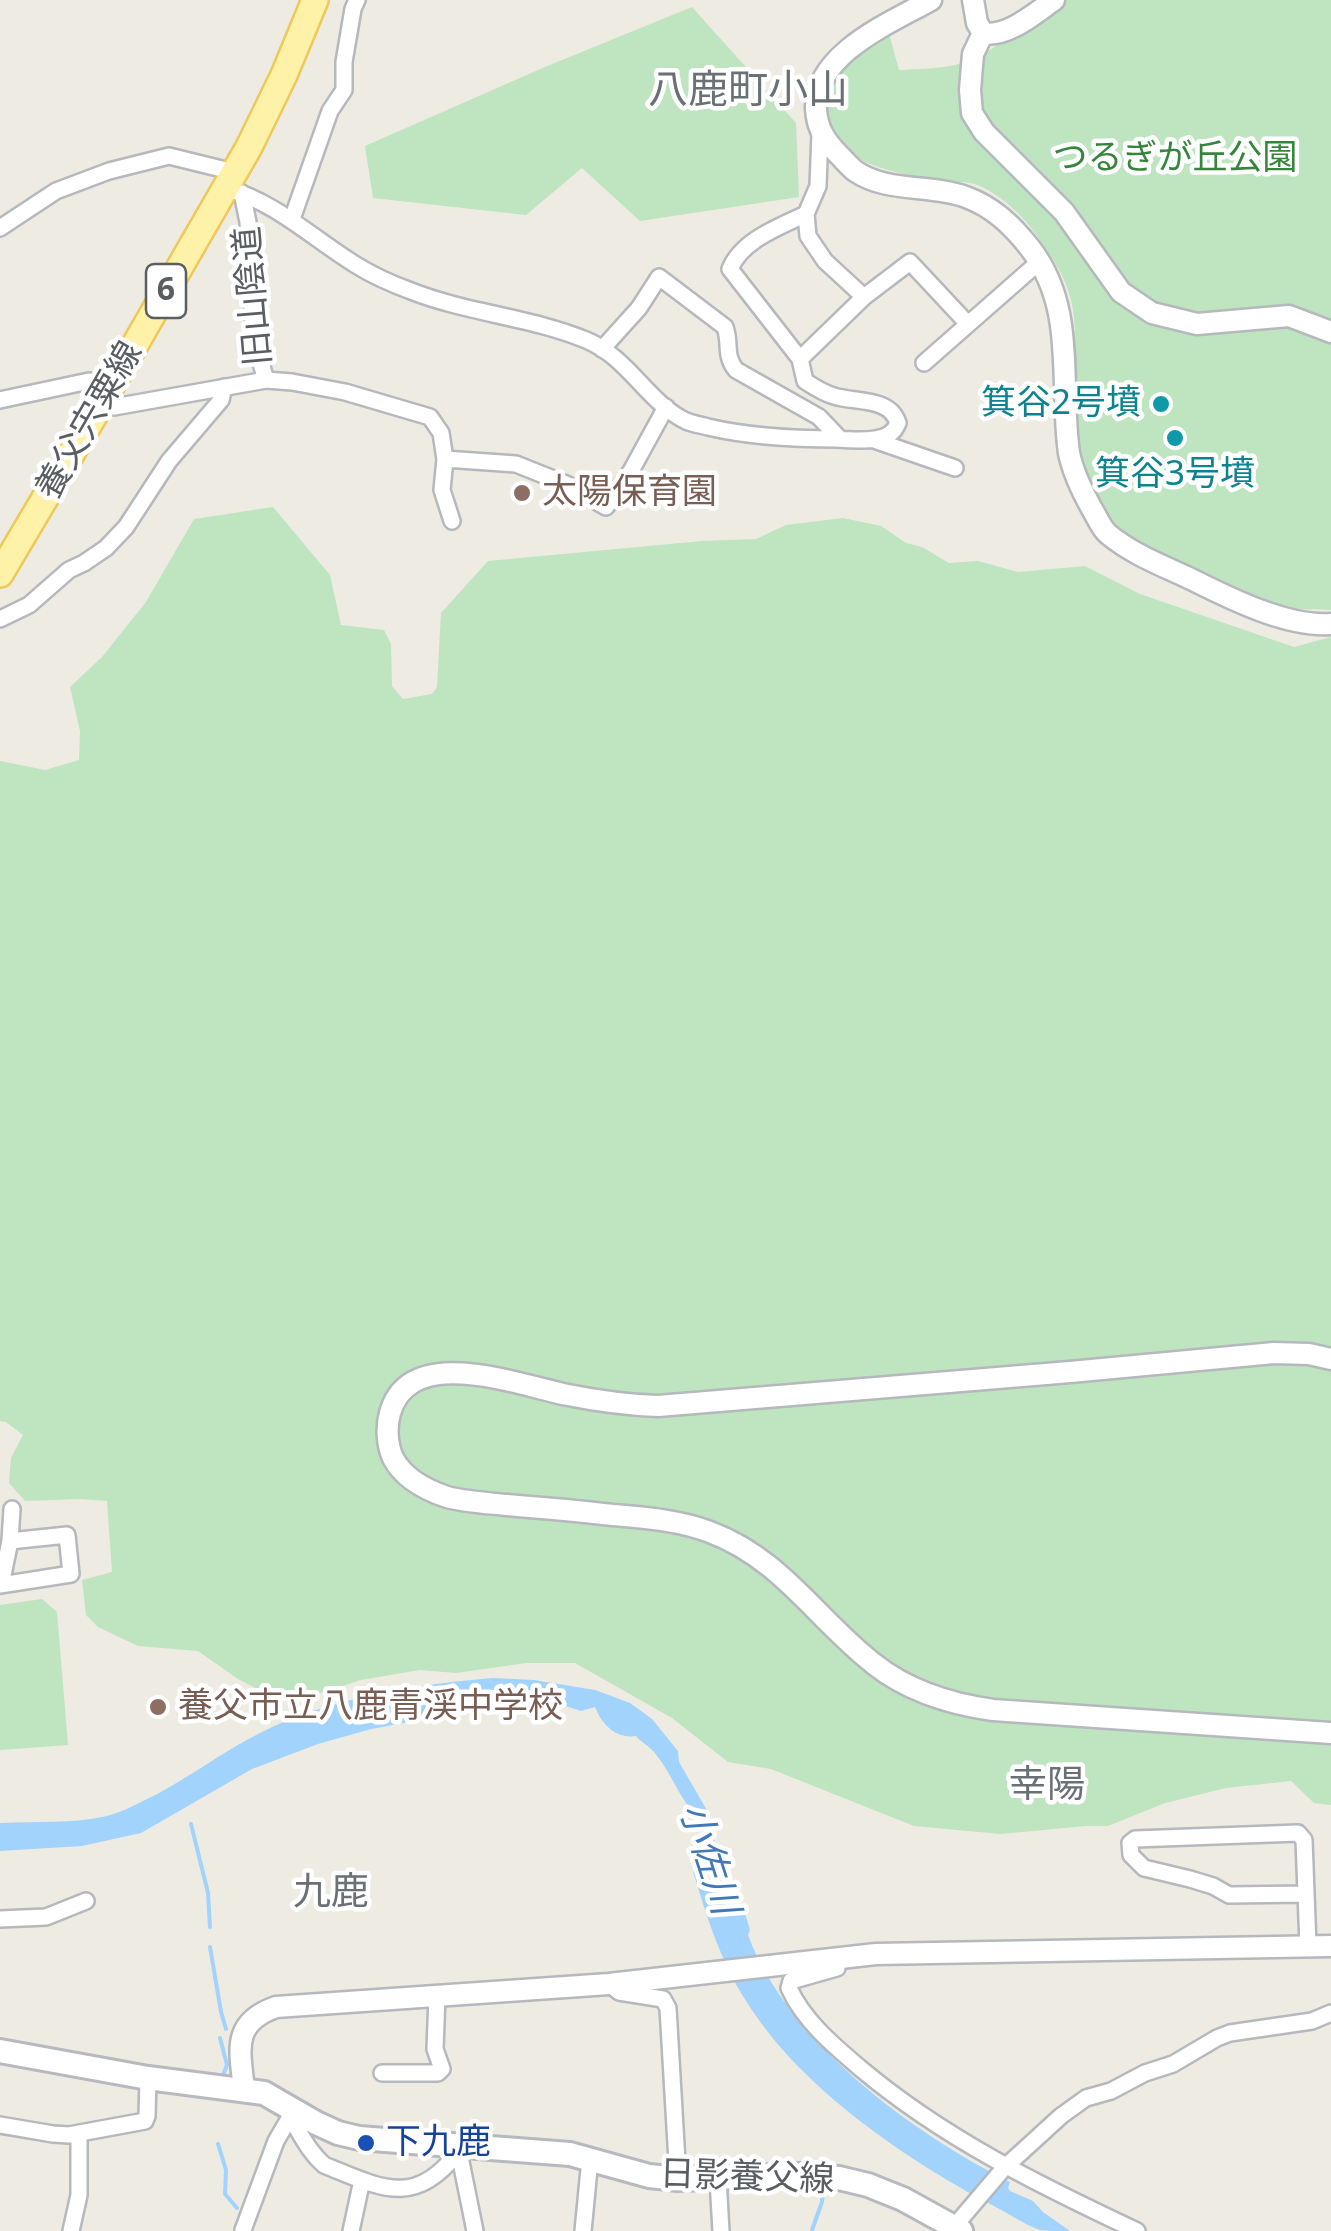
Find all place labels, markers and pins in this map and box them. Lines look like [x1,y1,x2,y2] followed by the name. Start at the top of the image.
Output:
[981,383,1141,425] place label: 箕谷2号墳
[1150,393,1172,415] marker: 箕谷2号墳
[1164,427,1186,449] marker: 箕谷3号墳
[1095,454,1255,496] place label: 箕谷3号墳
[542,472,717,514] place label: 太陽保育園
[511,482,533,504] marker: 太陽保育園
[178,1686,563,1728] place label: 養父市立八鹿青渓中学校
[147,1696,169,1718] marker: 養父市立八鹿青渓中学校
[386,2122,491,2164] place label: 下九鹿
[355,2132,377,2154] marker: 下九鹿

